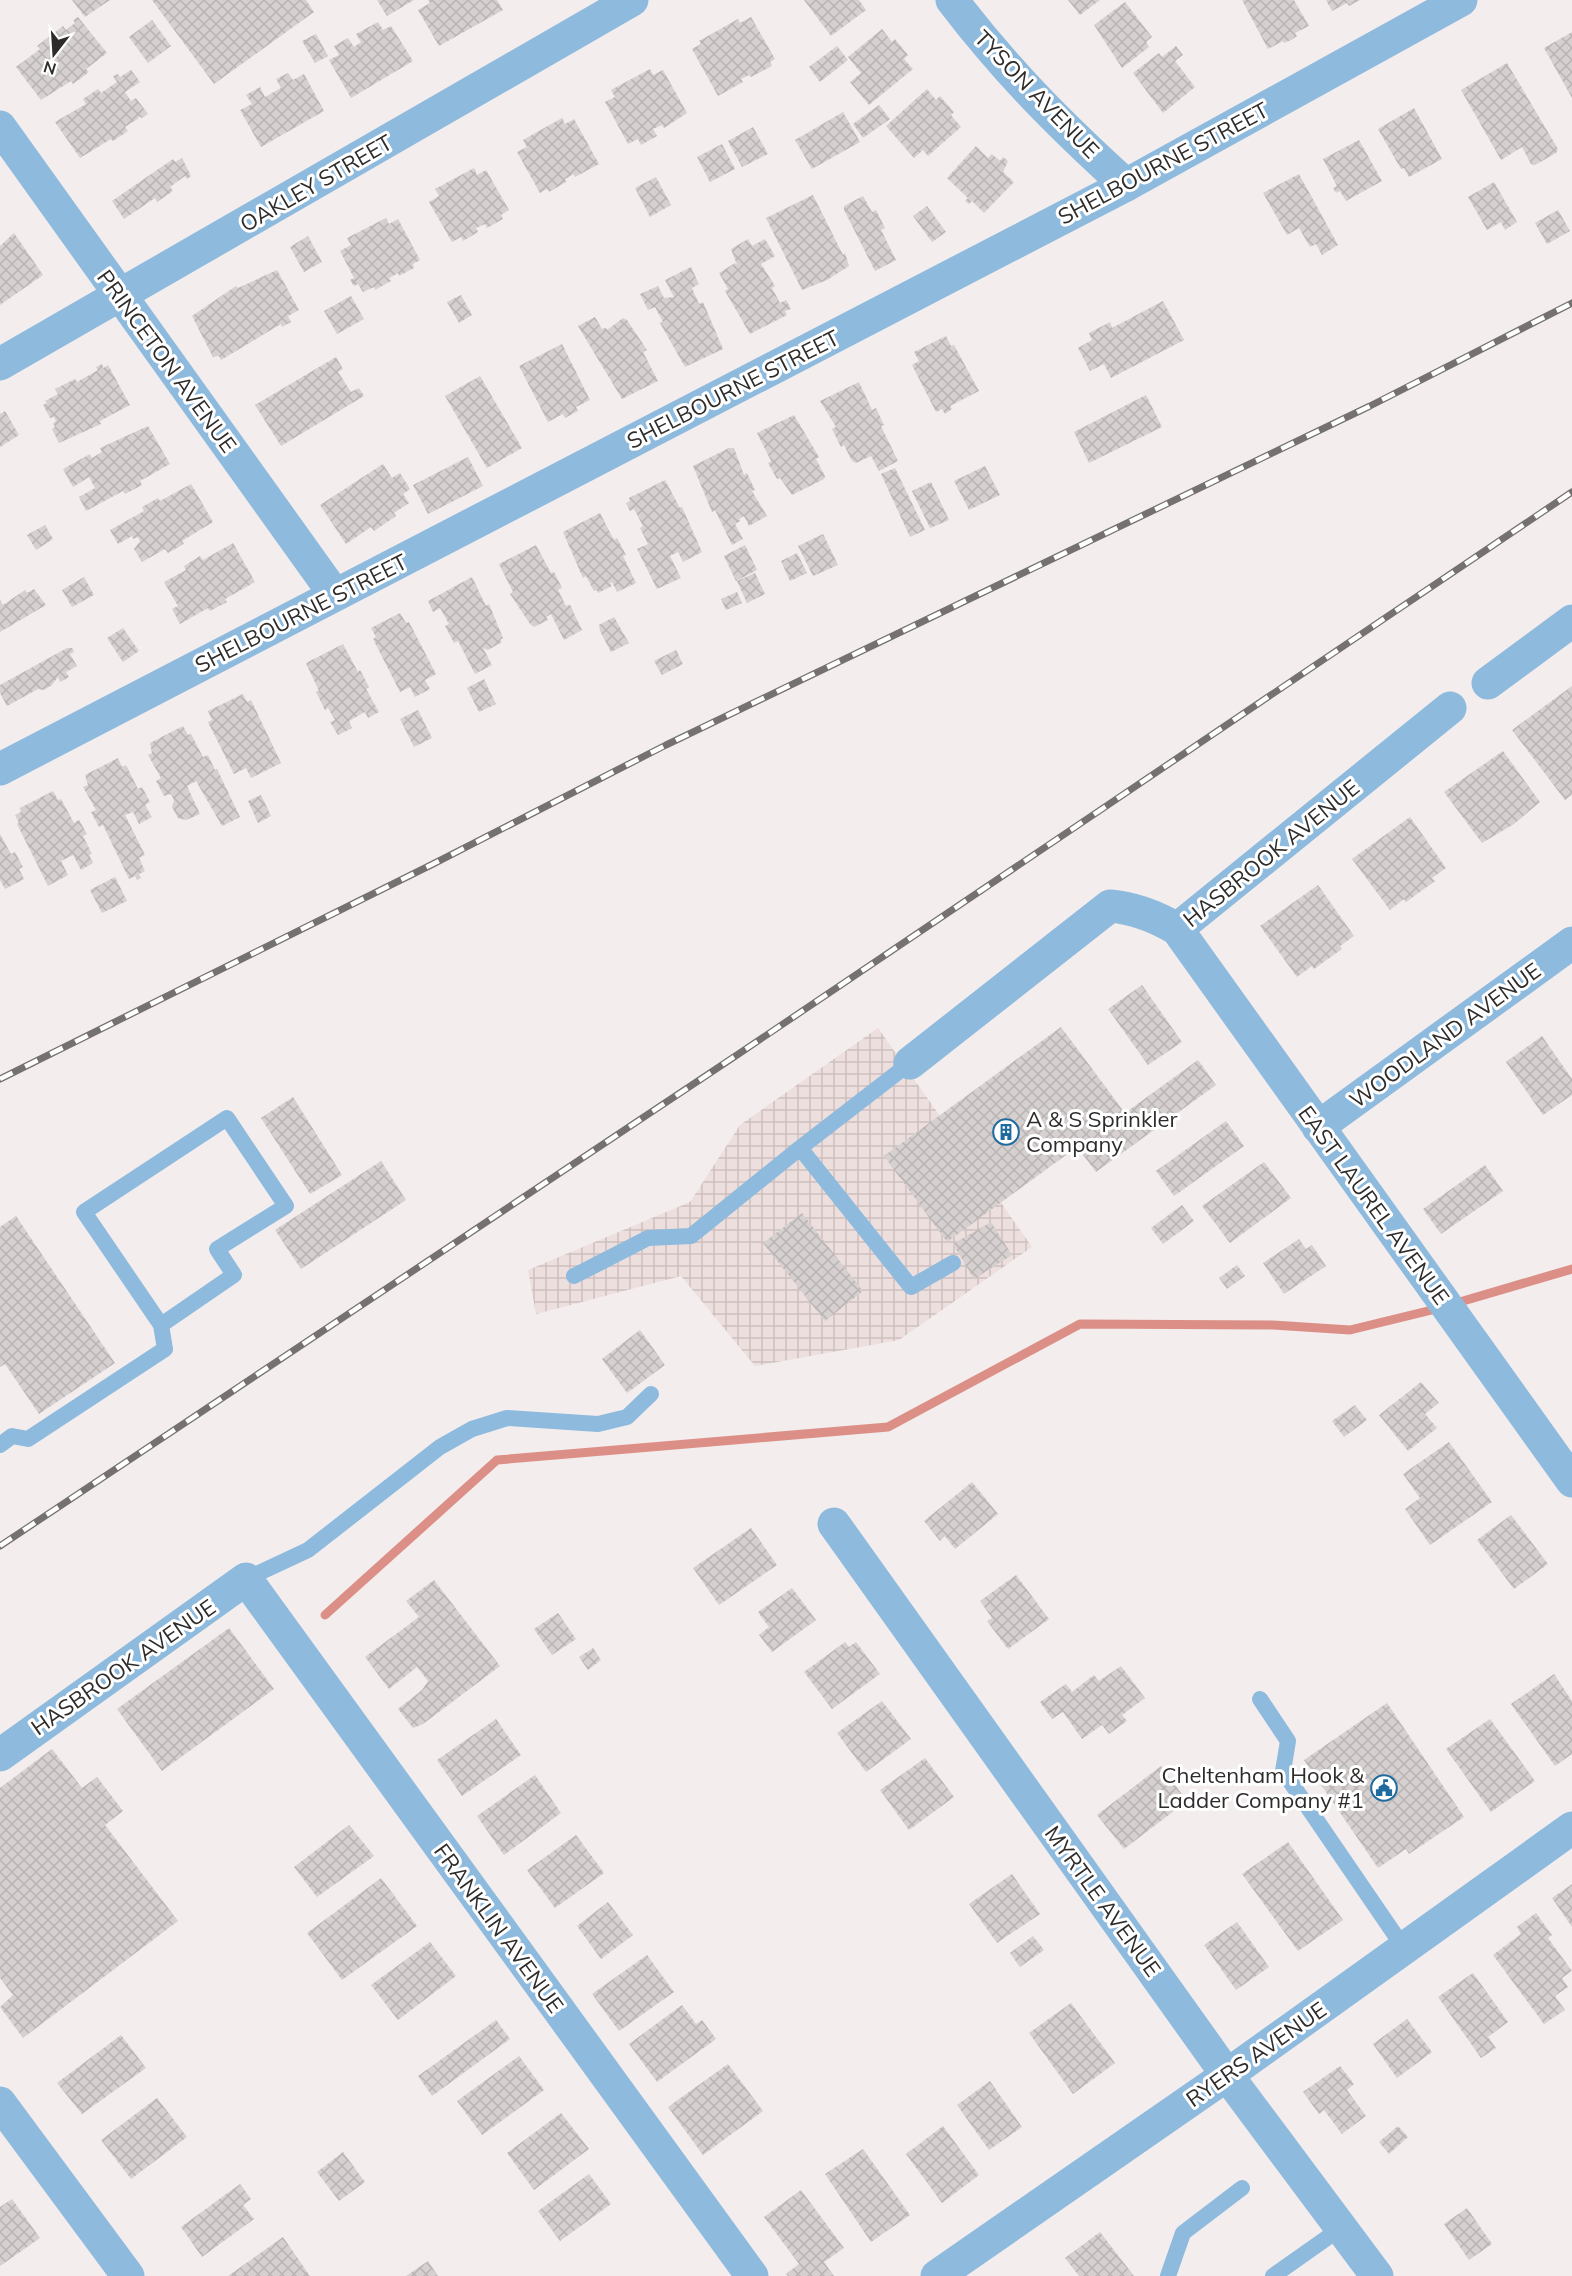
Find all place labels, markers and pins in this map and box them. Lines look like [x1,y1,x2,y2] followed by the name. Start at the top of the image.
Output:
[1026,1105,1177,1158] place label: A & S Sprinkler Company
[991,1117,1021,1147] building icon: A & S Sprinkler Company
[1158,1761,1365,1814] place label: Cheltenham Hook & Ladder Company #1
[1369,1773,1399,1803] public building icon: Cheltenham Hook & Ladder Company #1

